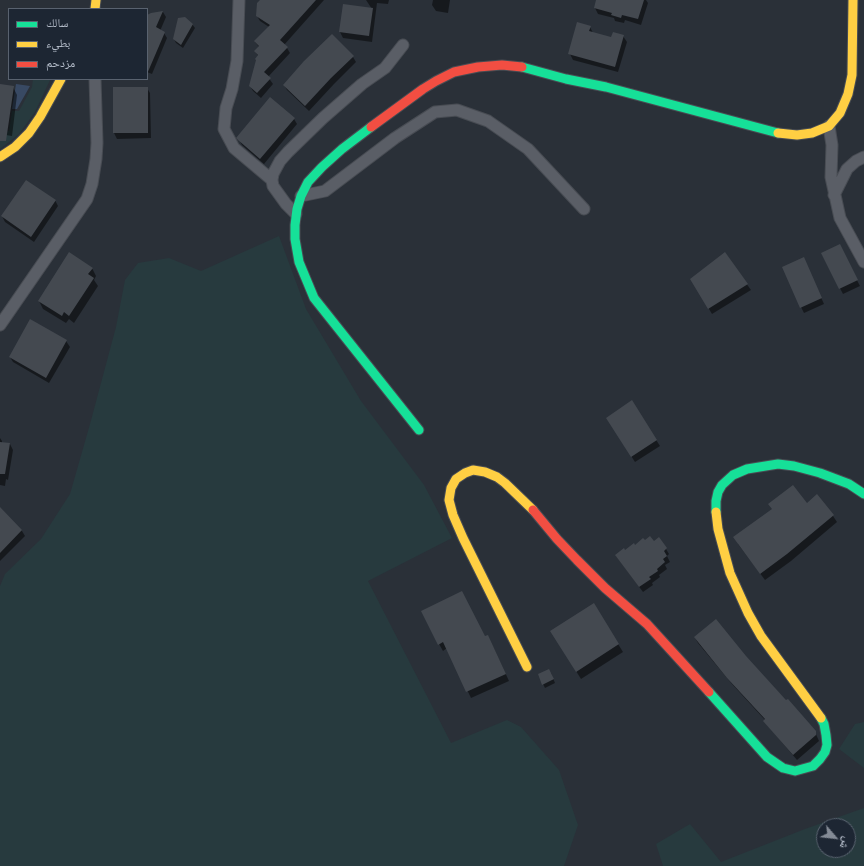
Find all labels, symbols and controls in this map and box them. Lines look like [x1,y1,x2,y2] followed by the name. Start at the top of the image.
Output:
[8,8,148,80] legend
[46,14,68,31] text: سالك
[46,34,70,51] text: بطيء
[46,54,75,71] text: مزدحم
[816,818,856,858] north arrow
[837,835,856,852] text: ش

